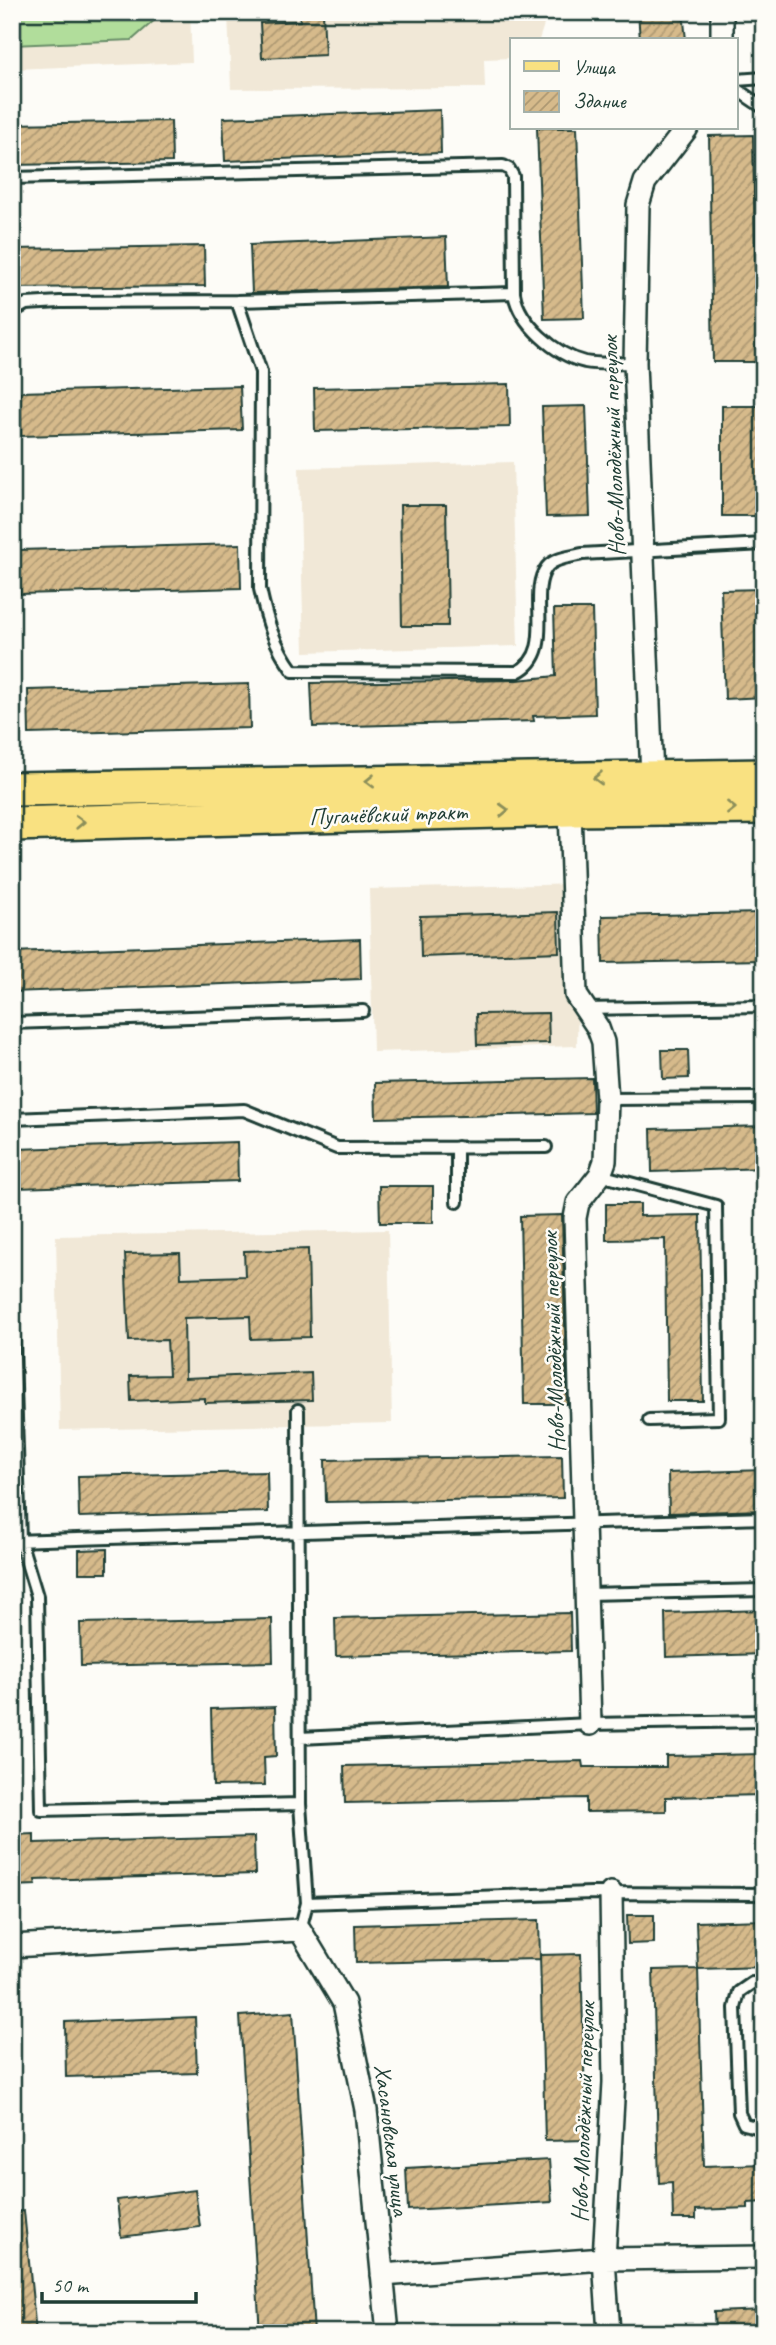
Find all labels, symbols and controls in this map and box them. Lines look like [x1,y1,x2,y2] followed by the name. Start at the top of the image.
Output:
[510,38,738,130] legend
[573,54,616,80] text: Улица
[573,88,627,114] text: Здание
[594,333,632,557] street label: Ново-Молодёжный переулок
[592,770,602,786] one-way arrow
[364,774,375,789] one-way arrow
[309,796,469,832] street label: Пугачёвский тракт
[727,800,737,816] one-way arrow
[499,803,510,818] one-way arrow
[75,815,86,830] one-way arrow
[534,1229,572,1453] street label: Ново-Молодёжный переулок
[564,1999,602,2223] street label: Ново-Молодёжный переулок
[368,2063,416,2219] street label: Хасановская улица
[42,2261,196,2305] scale bar
[52,2272,90,2298] text: 50 m

